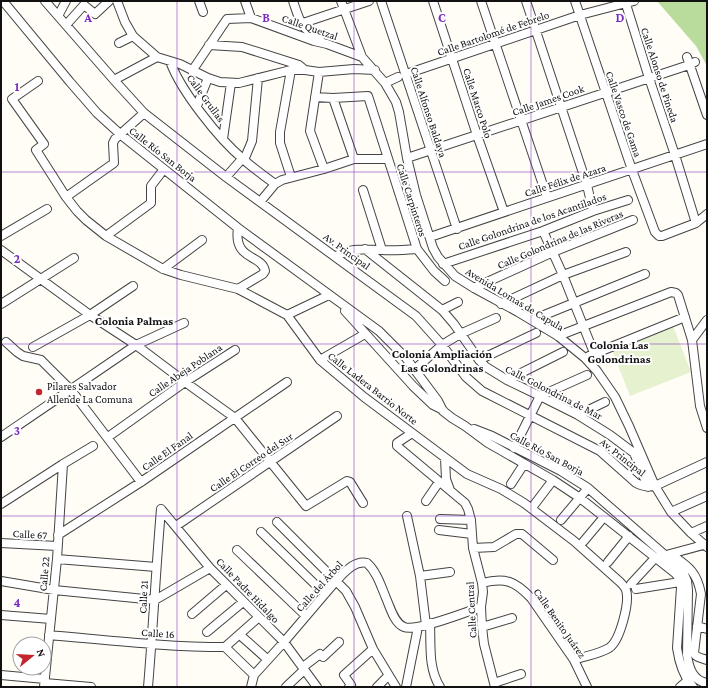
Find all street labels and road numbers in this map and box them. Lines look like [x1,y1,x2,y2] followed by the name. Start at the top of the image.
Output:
[435,8,551,58] street label: Calle Bartolomé de Febrelo
[280,12,340,42] street label: Calle Quetzal
[639,26,681,124] street label: Calle Alonso de Pineda
[408,65,449,159] street label: Calle Alfonso Baldaya
[461,66,495,140] street label: Calle Marco Polo
[604,69,644,159] street label: Calle Vasco de Gama
[185,72,227,124] street label: Calle Grullas
[510,82,587,119] street label: Calle James Cook
[126,124,199,185] street label: Calle Río San Borja
[523,161,607,199] street label: Calle Félix de Azara
[394,162,429,238] street label: Calle Carpinteros
[456,190,608,252] street label: Calle Golondrina de los Acantilados
[495,207,625,271] street label: Calle Golondrina de las Riveras
[321,230,373,273] street label: Av. Principal
[463,265,566,334] street label: Avenida Lomas de Capula
[146,341,225,400] street label: Calle Abeja Poblana
[326,349,420,427] street label: Calle Ladera Barrio Norte
[503,362,605,422] street label: Calle Golondrina de Mar
[507,428,586,478] street label: Calle Río San Borja
[139,429,195,473] street label: Calle El Fanal
[207,430,295,494] street label: Calle El Correo del Sur
[597,435,648,479] street label: Av. Principal
[12,527,48,541] street label: Calle 67
[213,555,282,626] street label: Calle Padre Hidalgo
[37,556,51,592] street label: Calle 22
[293,558,345,614] street label: Calle del Árbol
[136,580,150,614] street label: Calle 21
[464,581,478,639] street label: Calle Central
[531,586,589,661] street label: Calle Benito Juárez
[141,626,175,640] street label: Calle 16

